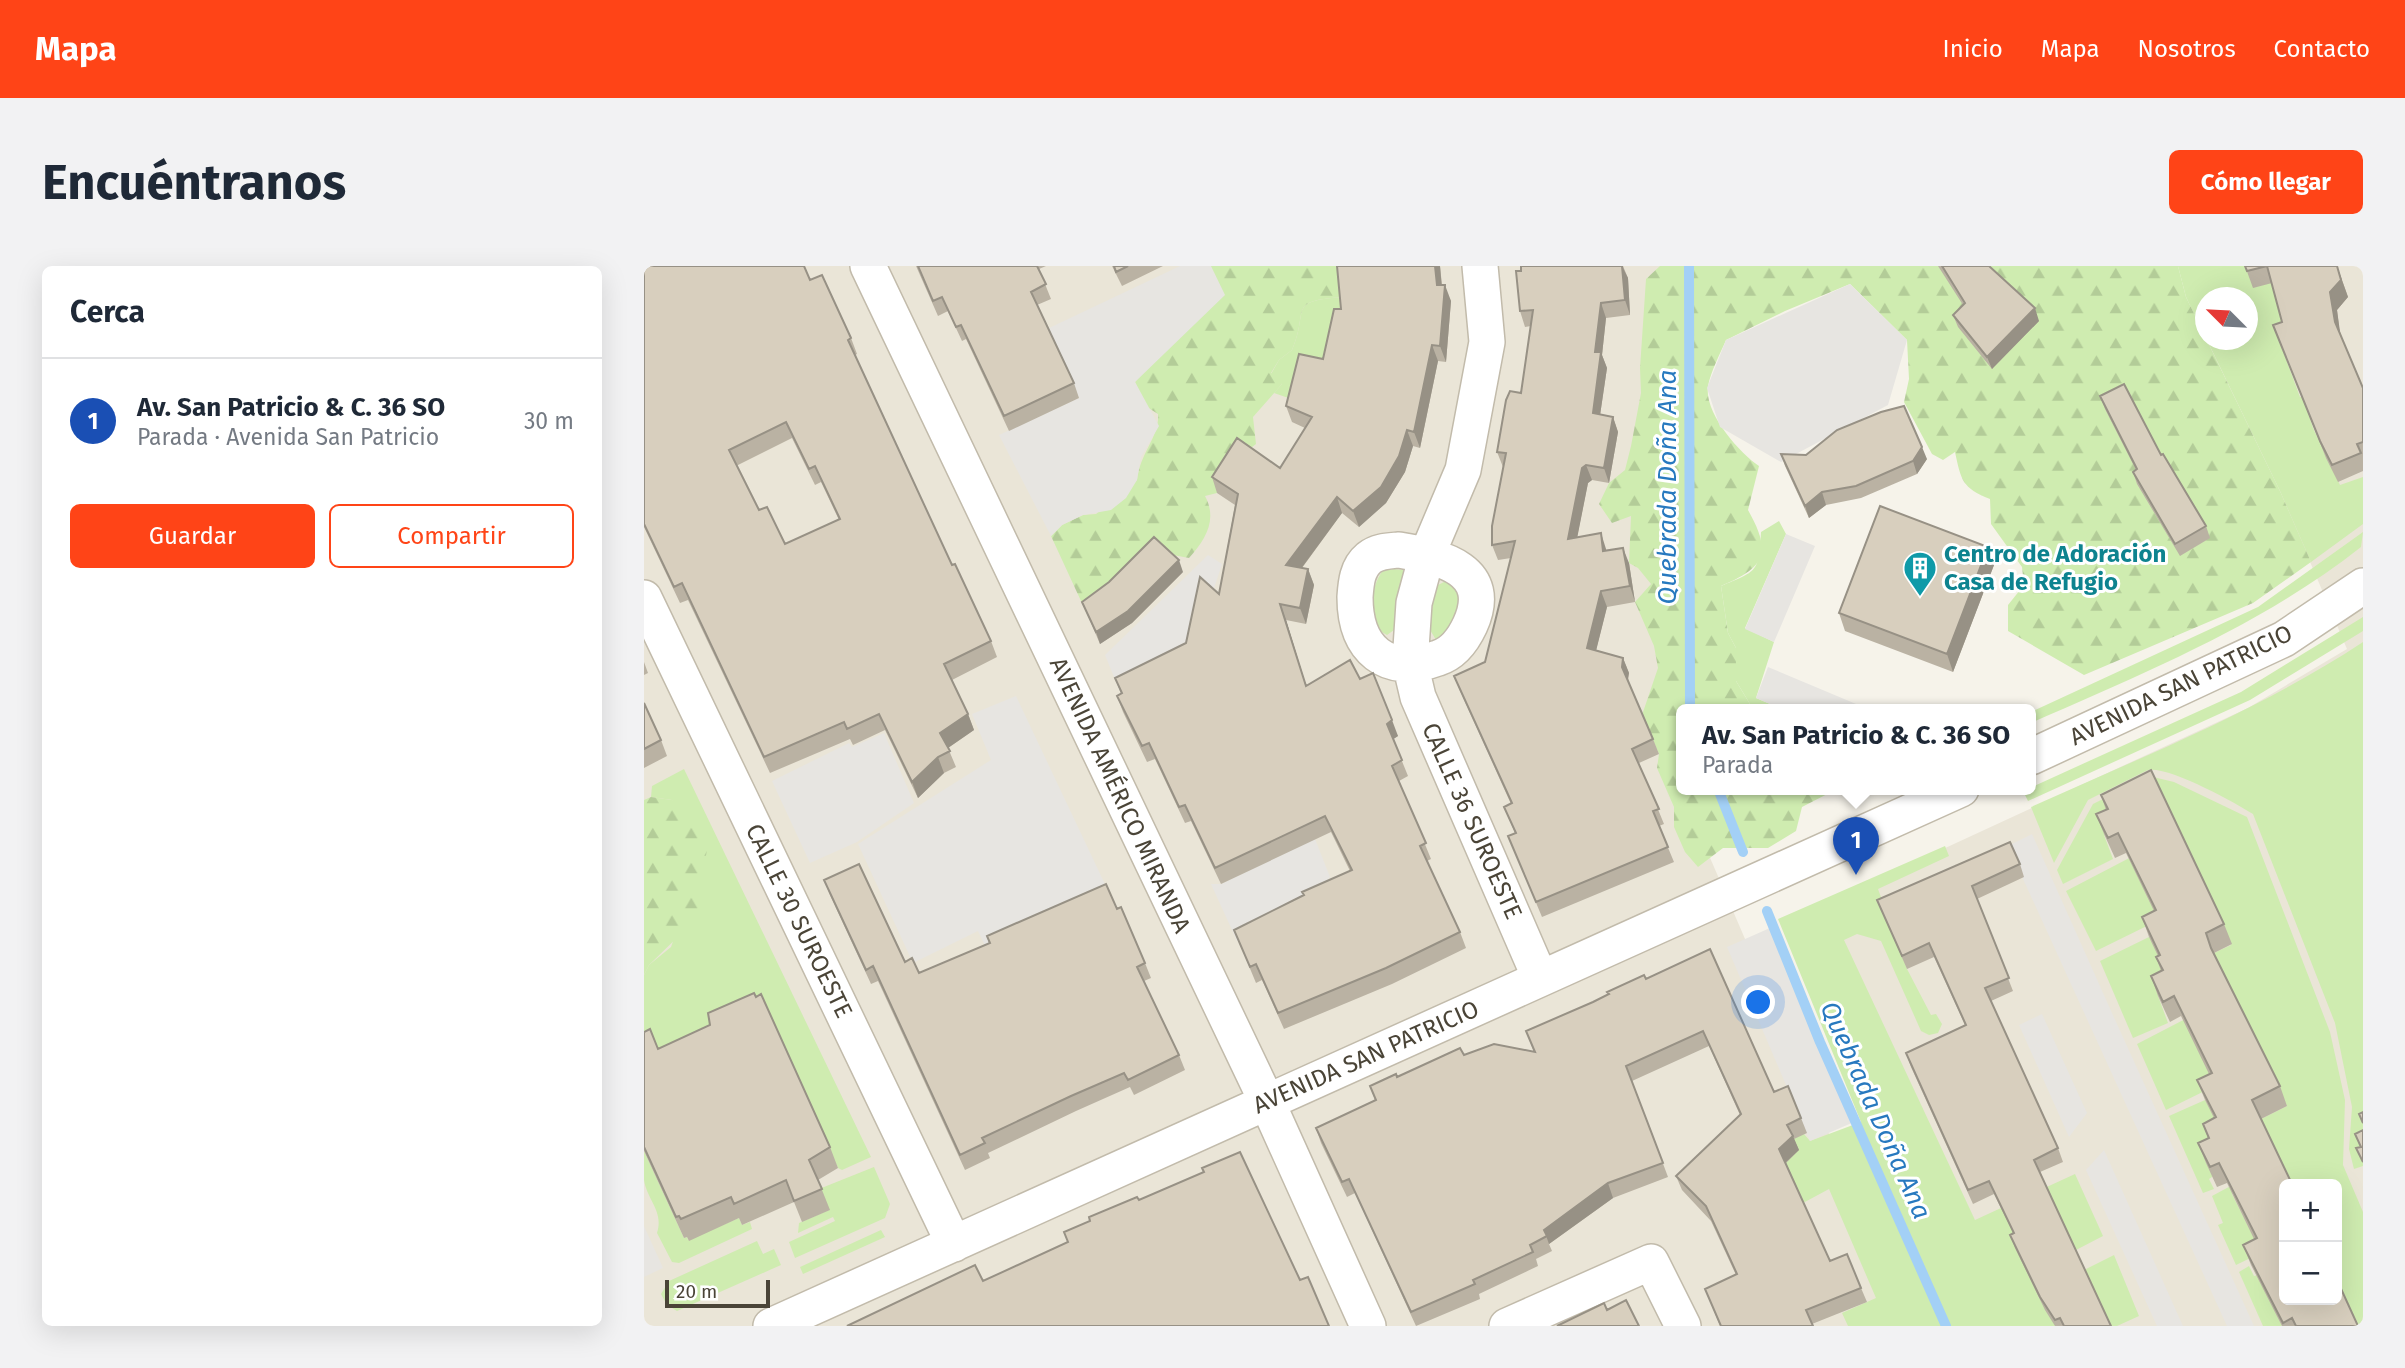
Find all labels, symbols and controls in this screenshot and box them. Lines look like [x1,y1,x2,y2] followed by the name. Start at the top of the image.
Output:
[35,29,116,69] text: Mapa
[1943,35,2003,63] text: Inicio
[2041,35,2100,63] text: Mapa
[2138,35,2236,63] text: Nosotros
[2274,35,2370,63] text: Contacto
[2169,150,2363,214] button: Cómo llegar
[42,153,346,212] text: Encuéntranos
[2195,287,2258,350] north arrow
[70,294,145,330] text: Cerca
[1652,370,1683,604] water label: Quebrada Doña Ana
[137,392,445,423] text: Av. San Patricio & C. 36 SO
[88,407,98,435] text: 1
[524,407,574,435] text: 30 m
[137,423,439,451] text: Parada · Avenida San Patricio
[70,504,315,568] button: Guardar
[329,504,574,568] button: Compartir
[1944,540,2166,596] place label: Centro de Adoración Casa de Refugio
[1901,549,1939,598] building icon: Centro de Adoración Casa de Refugio
[2065,619,2297,751] street label: AVENIDA SAN PATRICIO
[1044,652,1197,937] street label: AVENIDA AMÉRICO MIRANDA
[1676,704,2036,795] popup
[1416,719,1528,923] street label: CALLE 36 SUROESTE
[1702,720,2010,751] text: Av. San Patricio & C. 36 SO
[1702,751,1773,779] text: Parada
[1833,817,1879,875] pin: 1
[740,819,858,1023] street label: CALLE 30 SUROESTE
[1741,985,1775,1019] your location
[1249,995,1483,1119] street label: AVENIDA SAN PATRICIO
[1814,997,1937,1224] water label: Quebrada Doña Ana
[2279,1179,2342,1305] map controls
[2279,1179,2342,1242] button: +
[2279,1242,2342,1305] button: −
[665,1277,770,1309] scale bar
[676,1280,717,1303] text: 20 m

